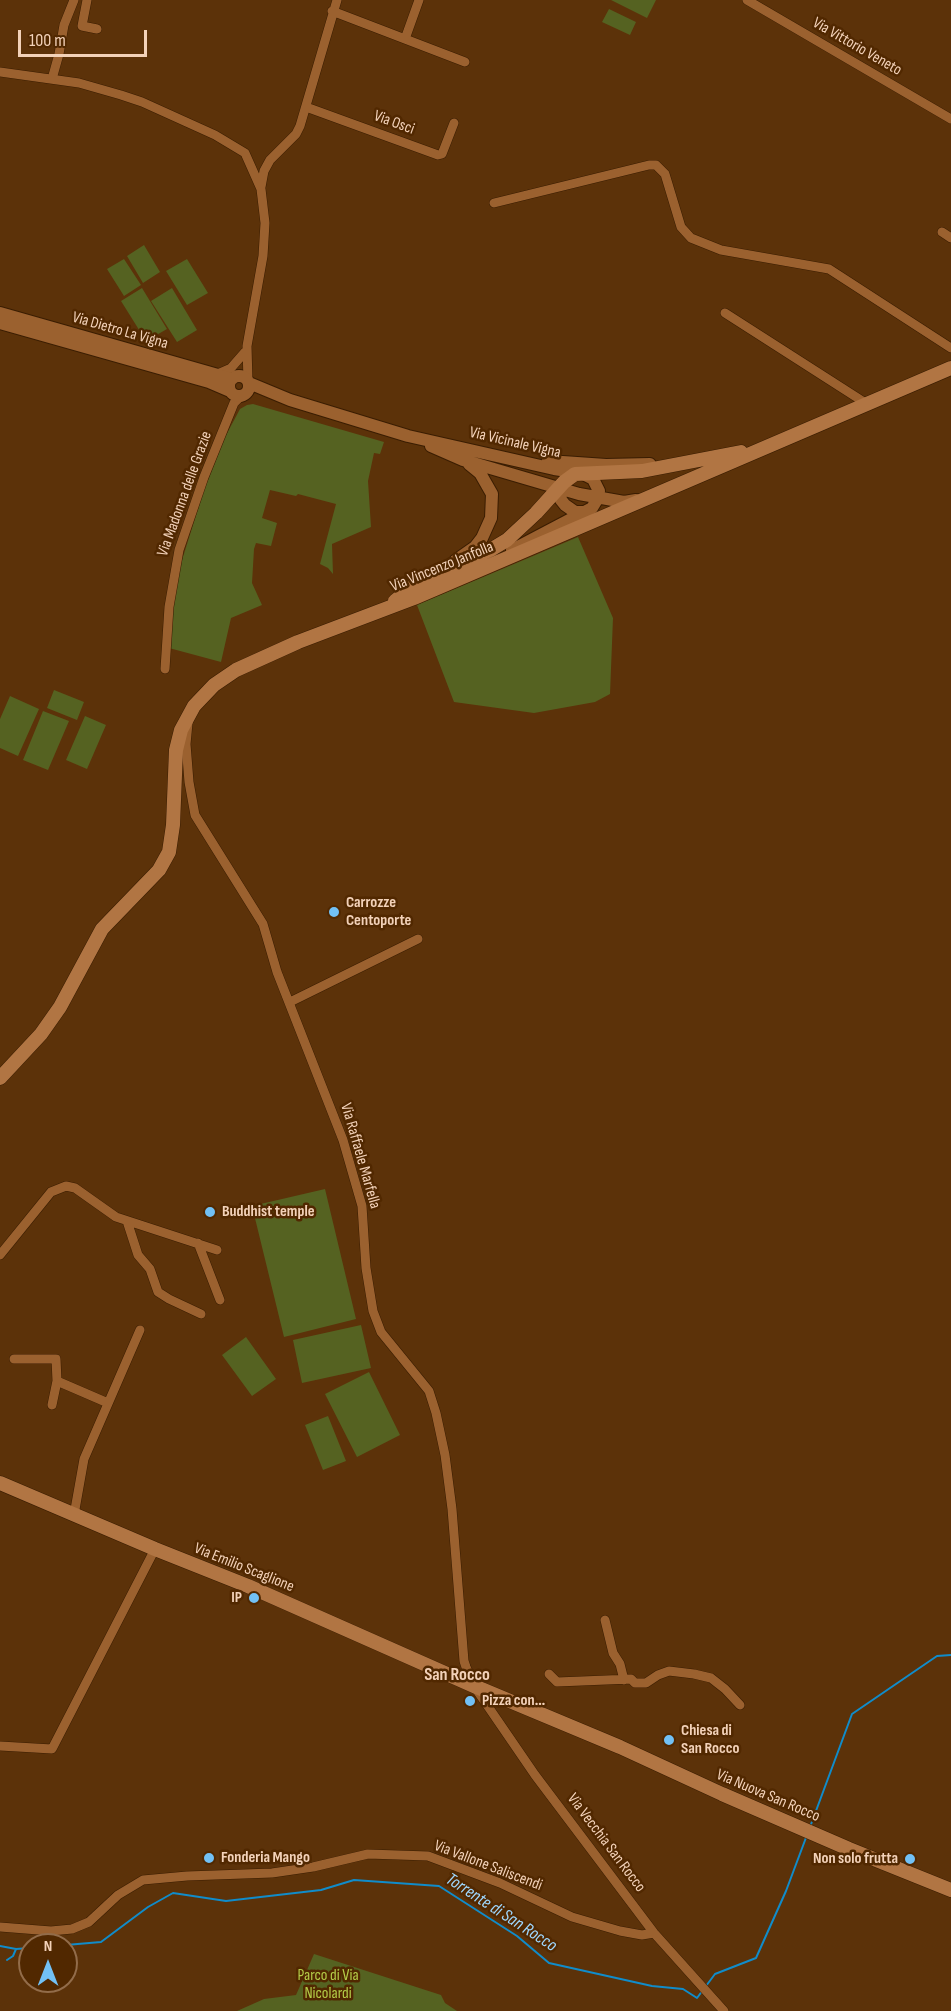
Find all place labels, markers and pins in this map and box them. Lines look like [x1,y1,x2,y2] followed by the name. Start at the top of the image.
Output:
[346,893,411,931] place label: Carrozze Centoporte
[327,905,341,919] marker: Carrozze Centoporte
[222,1202,314,1222] place label: Buddhist temple
[203,1205,217,1219] marker: Buddhist temple
[231,1588,242,1608] place label: IP
[247,1591,261,1605] marker: IP
[482,1691,545,1711] place label: Pizza con…
[463,1694,477,1708] marker: Pizza con…
[681,1721,739,1759] place label: Chiesa di San Rocco
[662,1733,676,1747] marker: Chiesa di San Rocco
[221,1848,310,1868] place label: Fonderia Mango
[813,1849,898,1869] place label: Non solo frutta
[202,1851,216,1865] marker: Fonderia Mango
[903,1852,917,1866] marker: Non solo frutta

